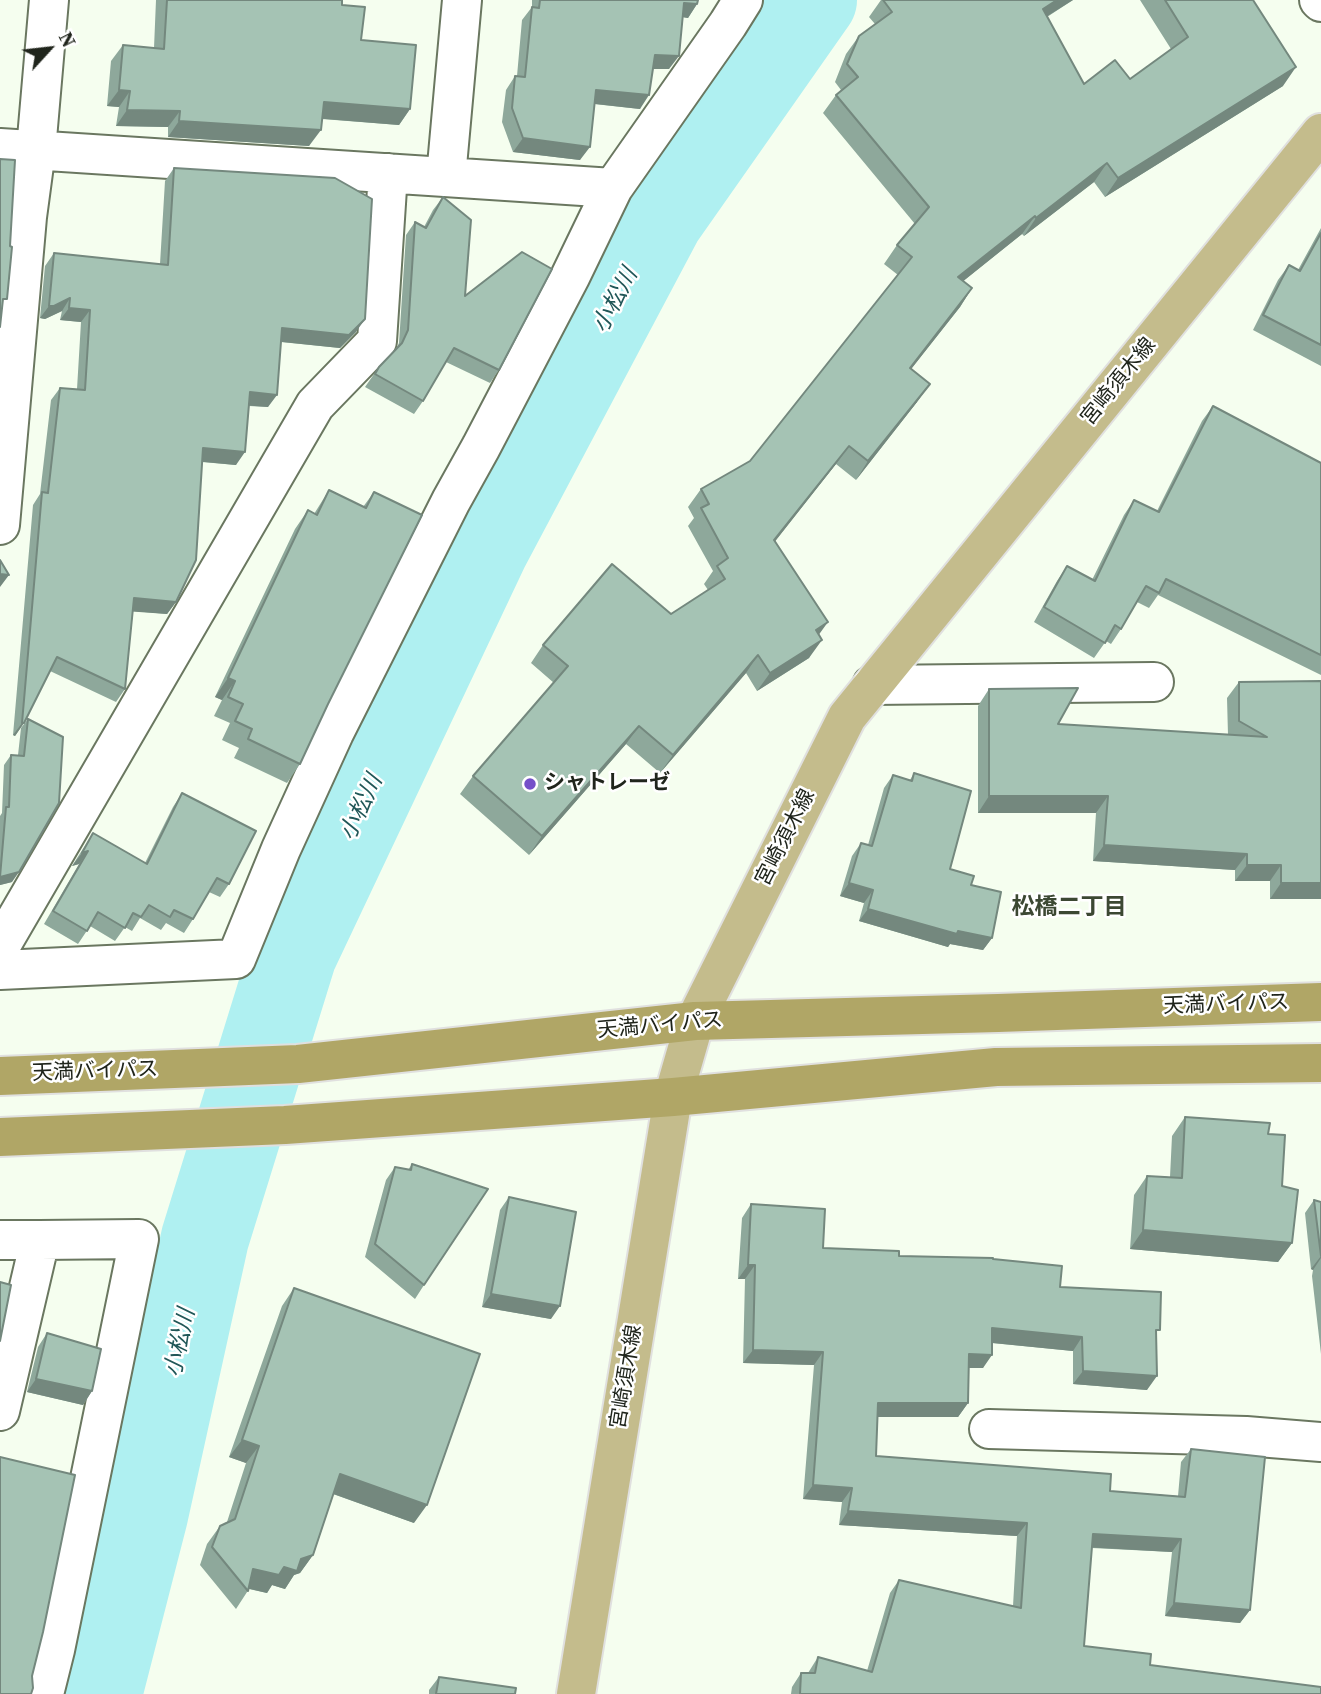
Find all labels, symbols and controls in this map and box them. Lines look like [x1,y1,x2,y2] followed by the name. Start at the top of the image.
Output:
[14,14,84,84] north arrow
[53,27,82,52] text: N
[588,264,644,338] water label: 小松川
[1076,333,1162,431] street label: 宮崎須木線
[335,771,389,845] water label: 小松川
[544,771,670,797] place label: シャトレーゼ
[522,776,538,792] marker: シャトレーゼ
[751,786,821,890] street label: 宮崎須木線
[1012,894,1126,922] district label: 松橋二丁目
[1163,990,1289,1020] street label: 天満バイパス
[596,1008,724,1044] street label: 天満バイパス
[32,1057,158,1087] street label: 天満バイパス
[160,1306,202,1380] water label: 小松川
[606,1323,648,1431] street label: 宮崎須木線

